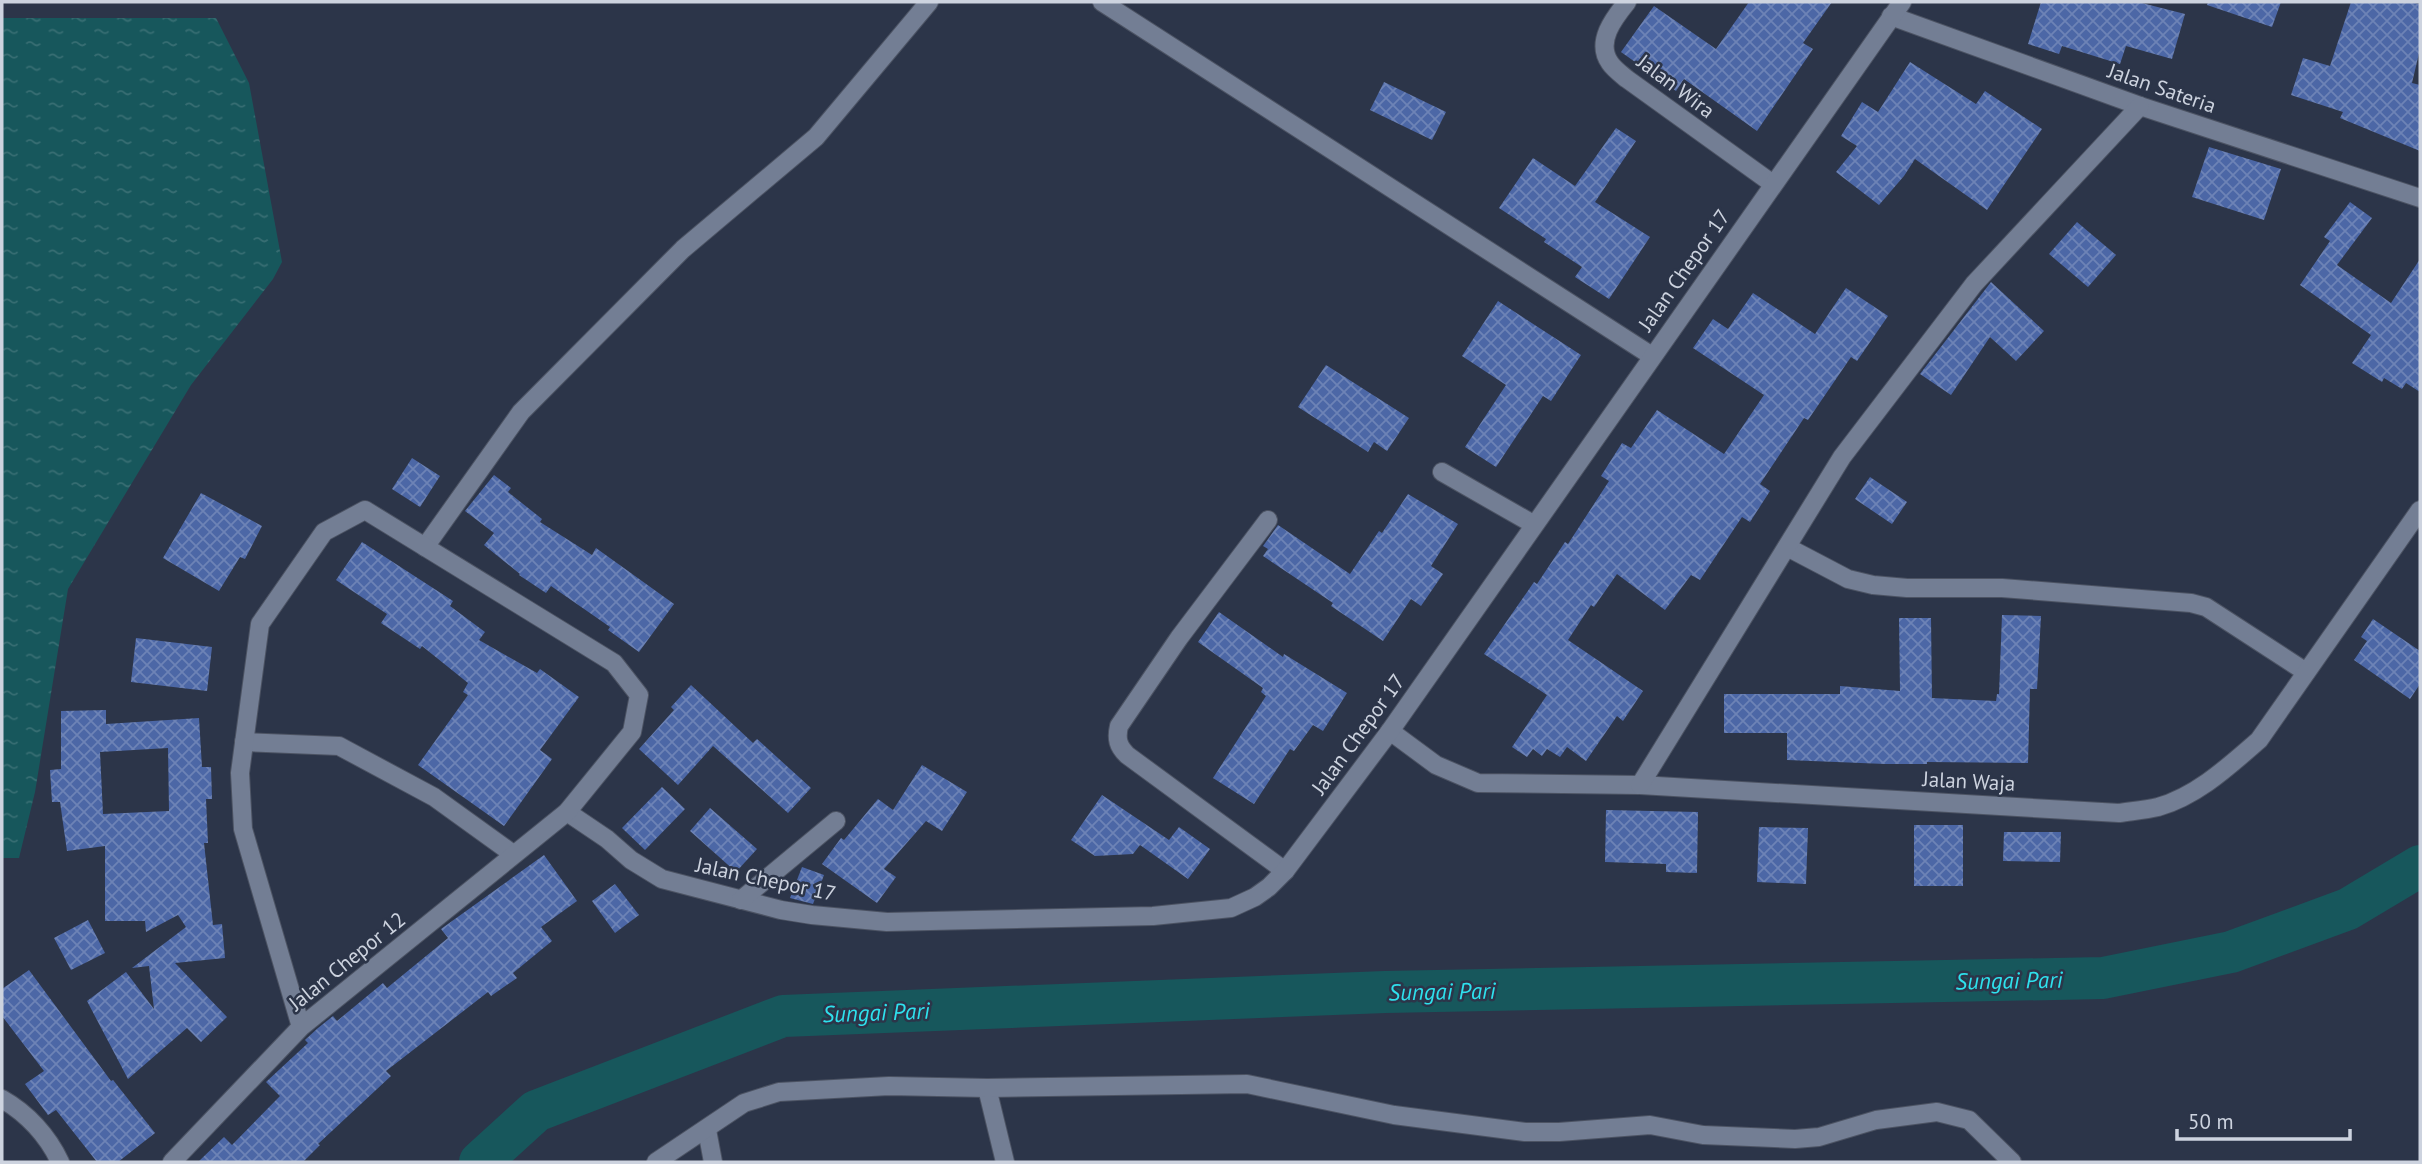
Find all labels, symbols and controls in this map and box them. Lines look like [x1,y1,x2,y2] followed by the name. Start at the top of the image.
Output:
[1631,47,1720,124] street label: Jalan Wira
[2103,57,2220,119] street label: Jalan Sateria
[1631,204,1736,337] street label: Jalan Chepor 17
[1305,668,1411,800] street label: Jalan Chepor 17
[1921,765,2016,797] street label: Jalan Waja
[692,851,839,907] street label: Jalan Chepor 17
[282,906,411,1017] street label: Jalan Chepor 12
[1955,965,2064,995] water label: Sungai Pari
[1388,976,1497,1006] water label: Sungai Pari
[822,996,931,1028] water label: Sungai Pari
[2177,1098,2350,1142] scale bar
[2188,1108,2234,1135] text: 50 m

